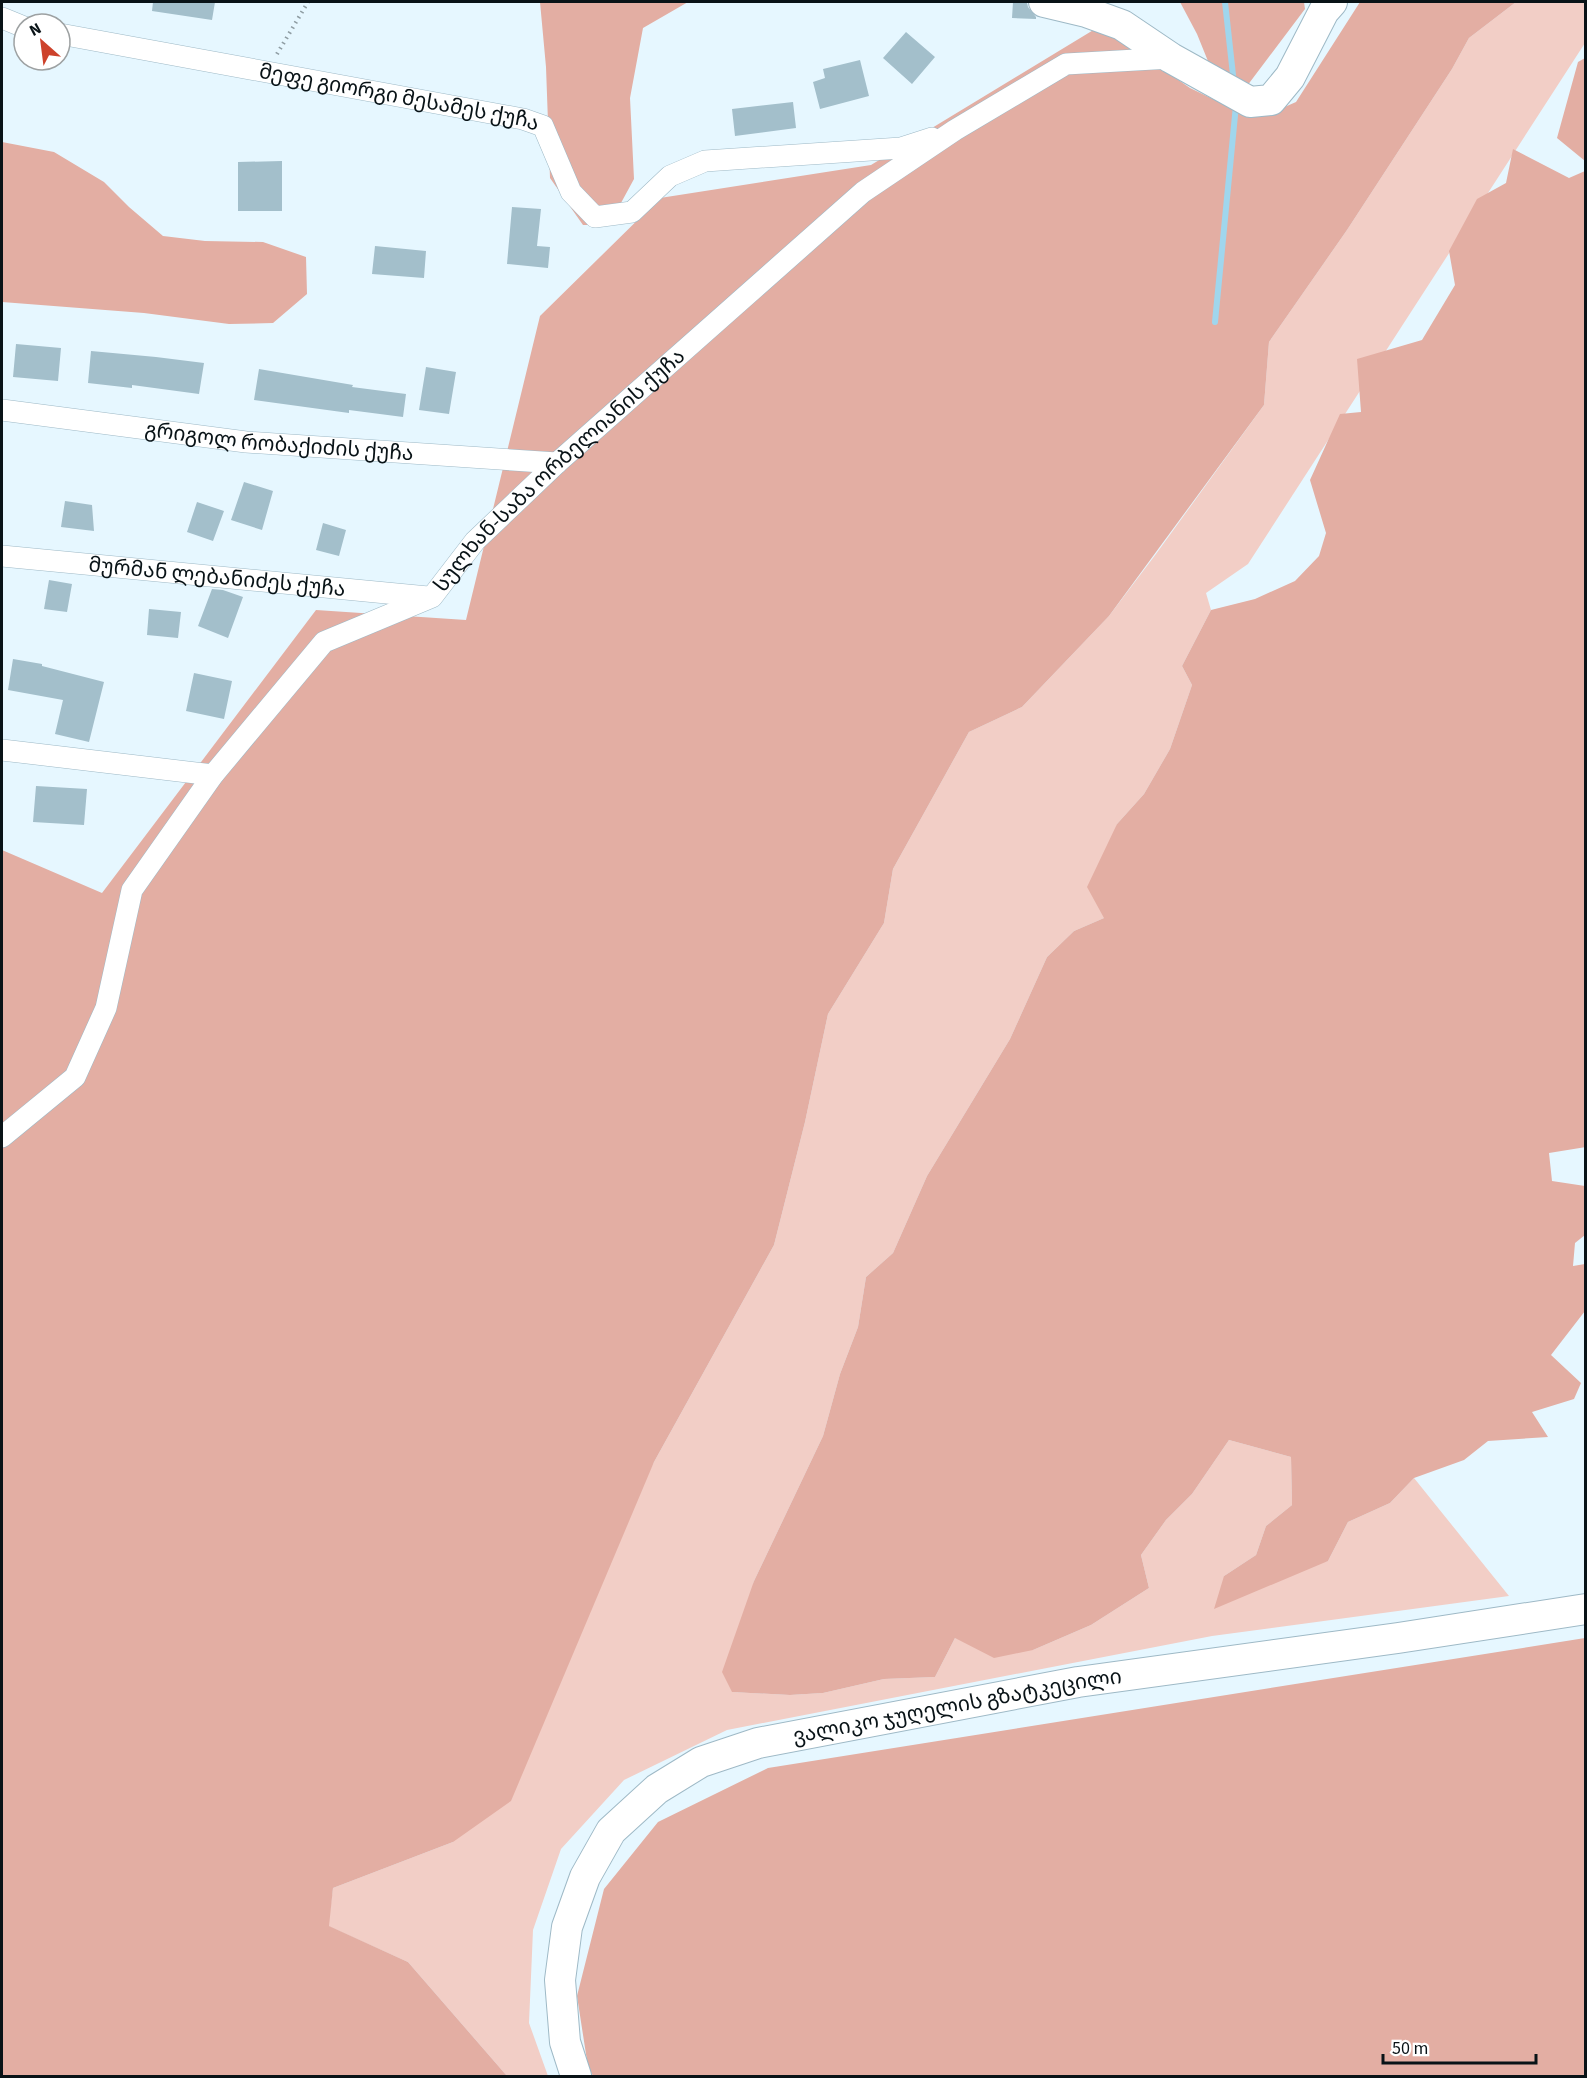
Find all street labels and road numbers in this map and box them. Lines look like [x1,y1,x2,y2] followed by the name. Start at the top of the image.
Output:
[257,56,544,139] street label: მეფე გიორგი მესამეს ქუჩა
[426,341,691,598] street label: სულხან-საბა ორბელიანის ქუჩა
[143,414,414,468] street label: გრიგოლ რობაქიძის ქუჩა
[87,549,347,604] street label: მურმან ლებანიძეს ქუჩა
[790,1661,1124,1751] street label: ვალიკო ჯუღელის გზატკეცილი

